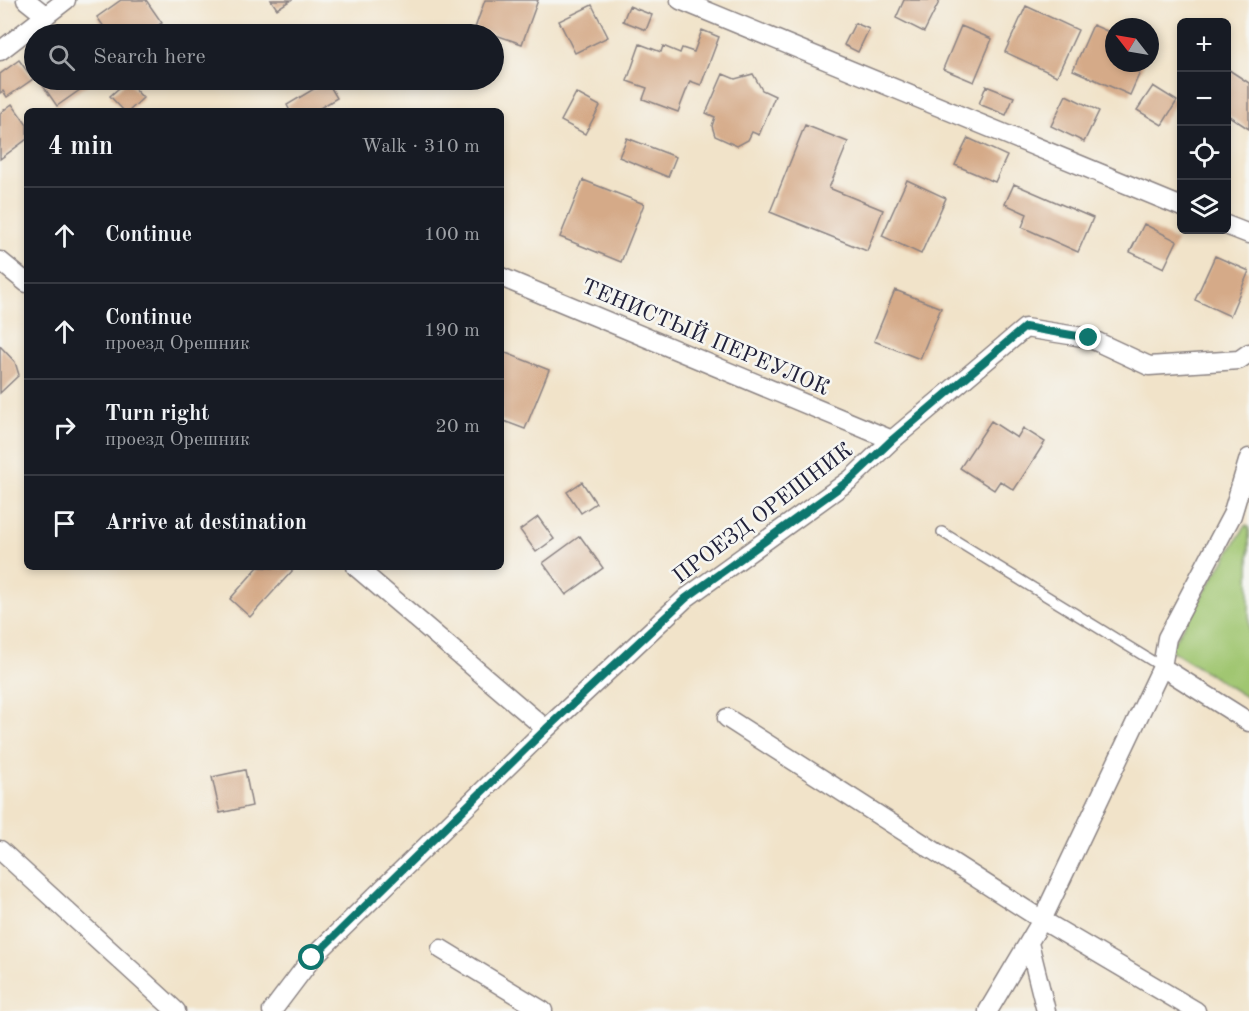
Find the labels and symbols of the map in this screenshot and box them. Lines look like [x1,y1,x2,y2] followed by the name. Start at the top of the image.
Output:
[1105,18,1159,72] north arrow
[578,272,834,400] street label: ТЕНИСТЫЙ ПЕРЕУЛОК
[1075,324,1101,350] route end
[669,439,857,588] street label: ПРОЕЗД ОРЕШНИК
[298,944,324,970] route start

